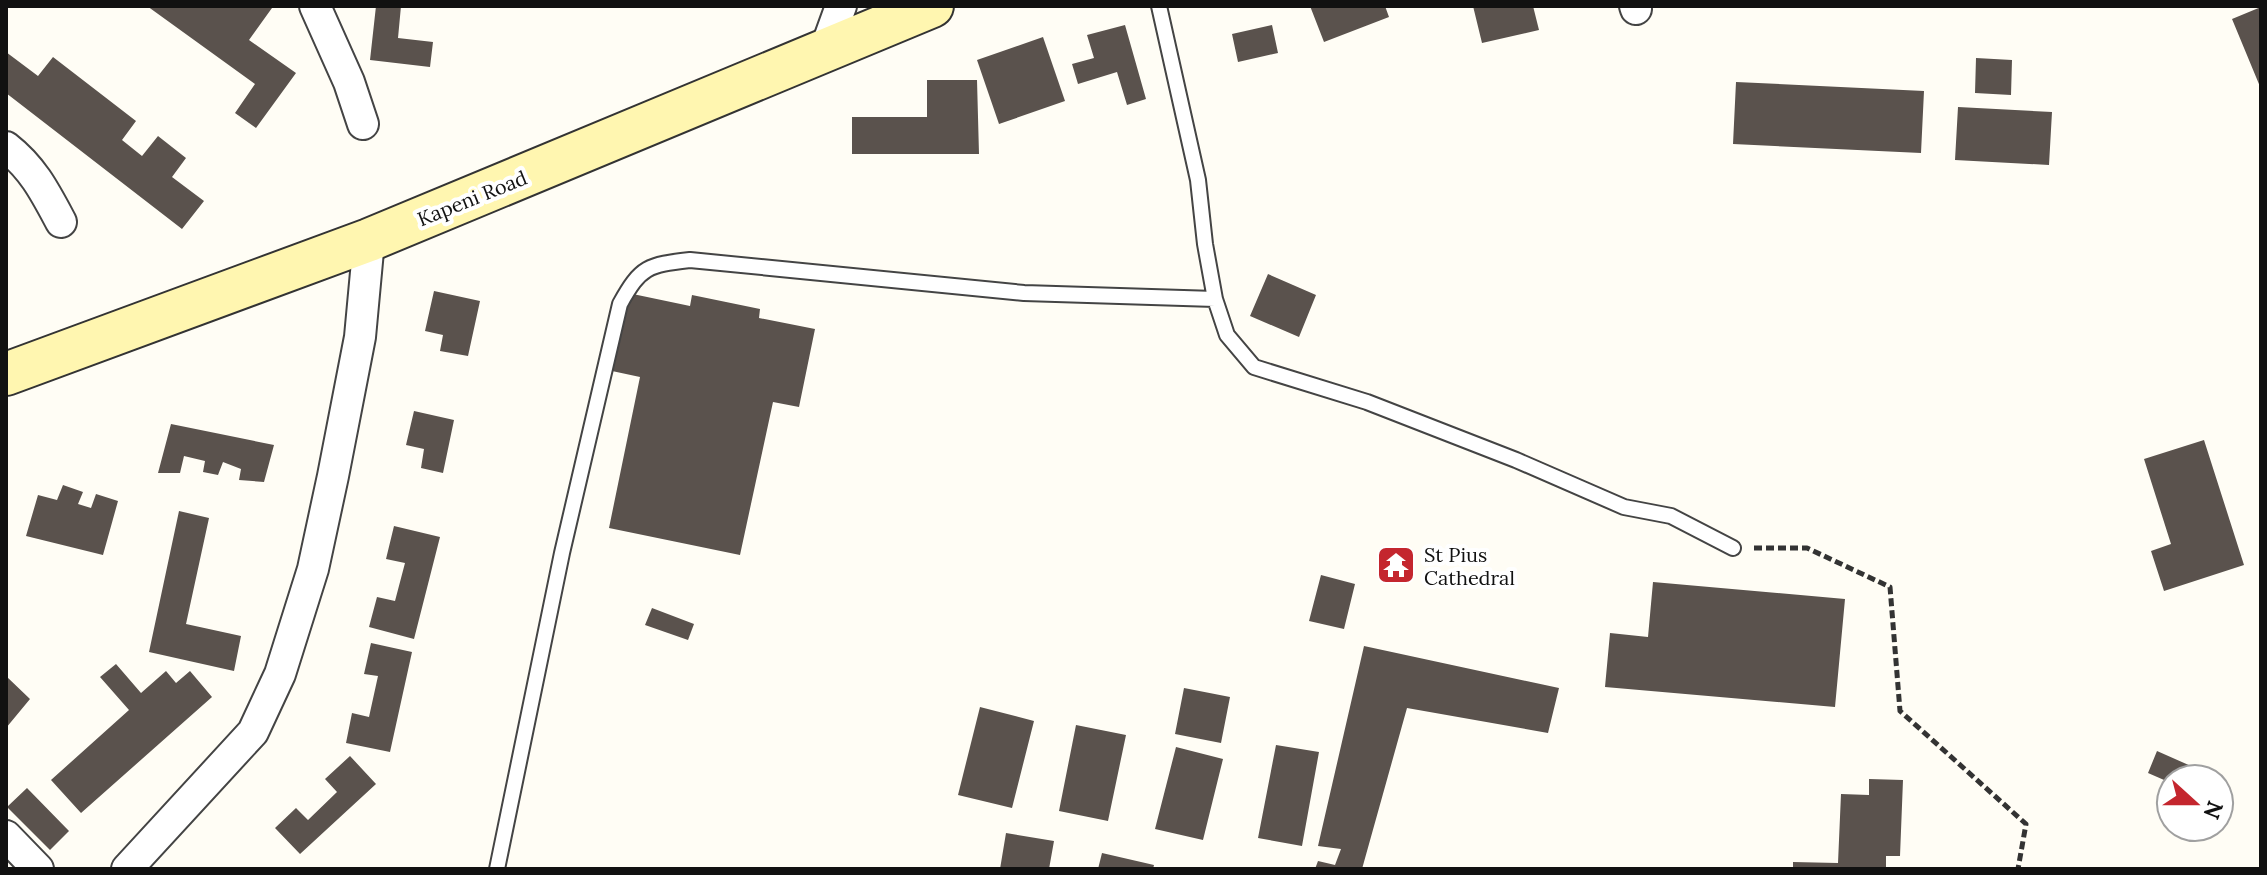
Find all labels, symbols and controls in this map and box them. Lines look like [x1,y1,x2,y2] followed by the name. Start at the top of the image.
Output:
[413,165,531,231] street label: Kapeni Road
[1424,542,1515,590] place label: St Pius Cathedral
[1375,544,1417,586] temple icon: St Pius Cathedral
[2155,763,2235,843] north arrow
[2198,797,2230,823] text: N

